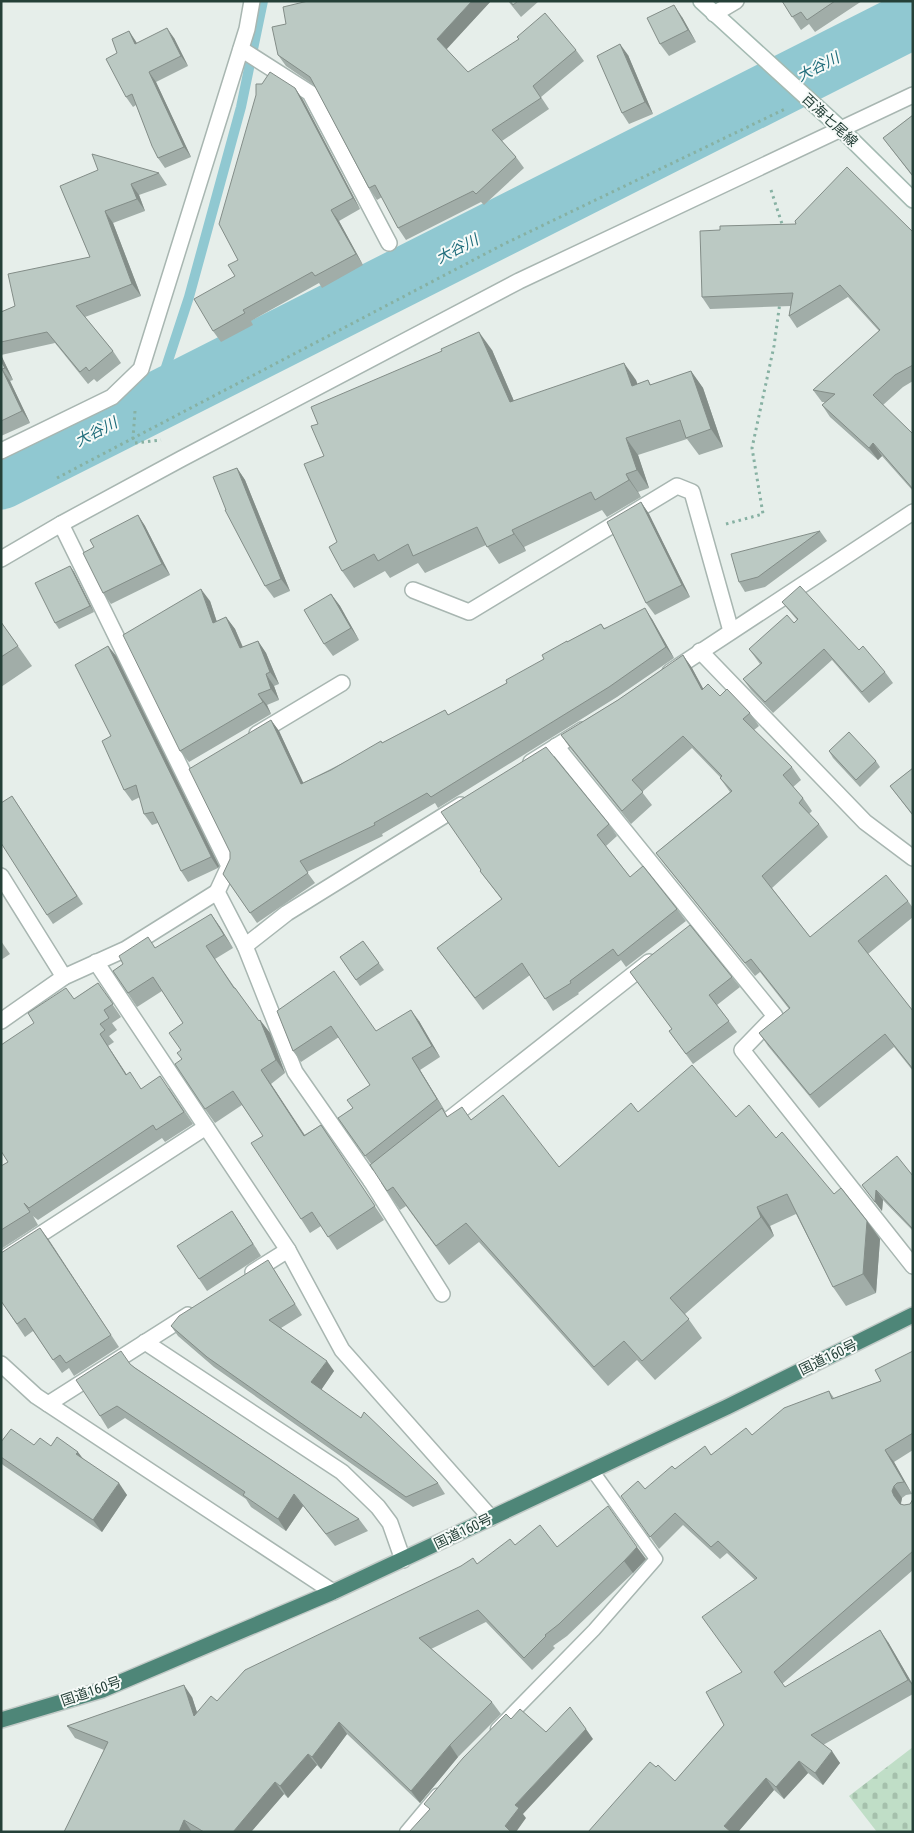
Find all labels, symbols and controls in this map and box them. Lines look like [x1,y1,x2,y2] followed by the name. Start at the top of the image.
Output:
[794,48,844,85] water label: 大谷川
[799,90,861,150] street label: 百海七尾線
[433,230,483,267] water label: 大谷川
[72,413,122,450] water label: 大谷川
[796,1336,860,1378] street label: 国道160号
[431,1510,495,1552] street label: 国道160号
[59,1673,123,1709] street label: 国道160号

